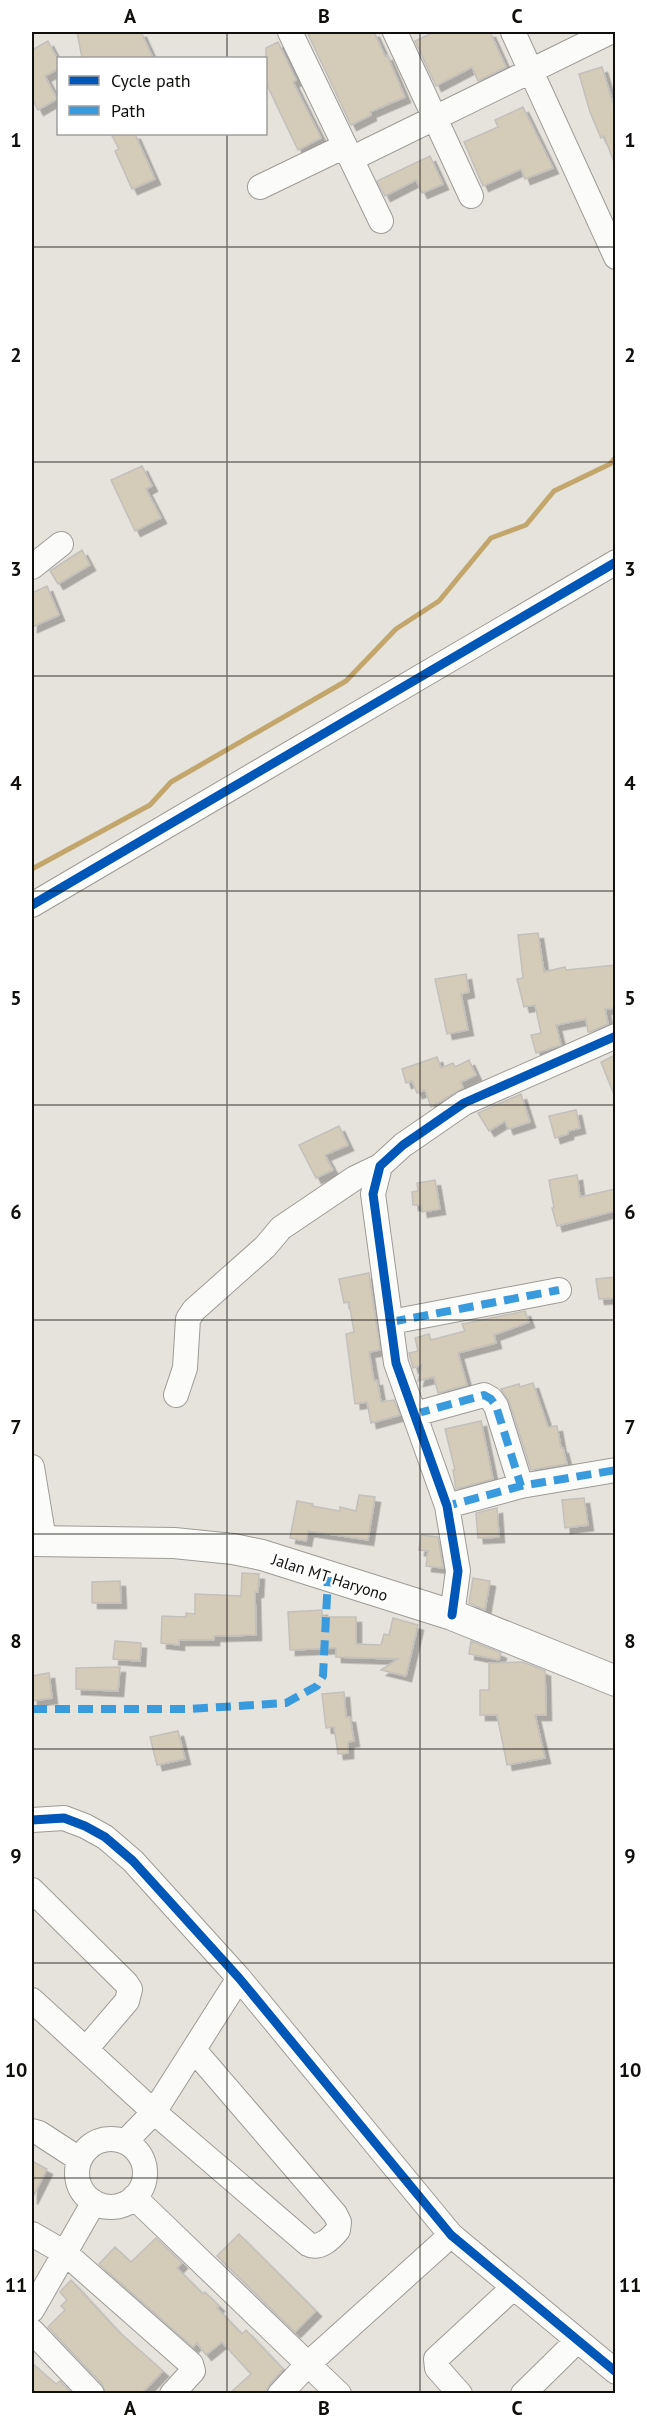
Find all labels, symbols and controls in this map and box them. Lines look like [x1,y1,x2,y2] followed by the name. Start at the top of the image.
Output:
[124,3,137,29] text: A
[318,3,330,29] text: B
[511,3,523,29] text: C
[57,57,267,135] legend
[111,69,191,92] text: Cycle path
[111,99,145,122] text: Path
[10,127,22,153] text: 1
[624,127,636,153] text: 1
[10,342,22,368] text: 2
[624,342,636,368] text: 2
[10,556,22,582] text: 3
[624,556,636,582] text: 3
[10,770,22,796] text: 4
[624,770,636,796] text: 4
[10,985,22,1011] text: 5
[624,985,636,1011] text: 5
[10,1199,22,1225] text: 6
[624,1199,636,1225] text: 6
[10,1414,22,1440] text: 7
[624,1414,636,1440] text: 7
[269,1549,390,1605] street label: Jalan MT Haryono
[10,1628,22,1654] text: 8
[624,1628,636,1654] text: 8
[10,1843,22,1869] text: 9
[624,1843,636,1869] text: 9
[5,2057,27,2083] text: 10
[619,2057,641,2083] text: 10
[5,2272,27,2298] text: 11
[619,2272,641,2298] text: 11
[124,2395,137,2421] text: A
[318,2395,330,2421] text: B
[511,2395,523,2421] text: C

